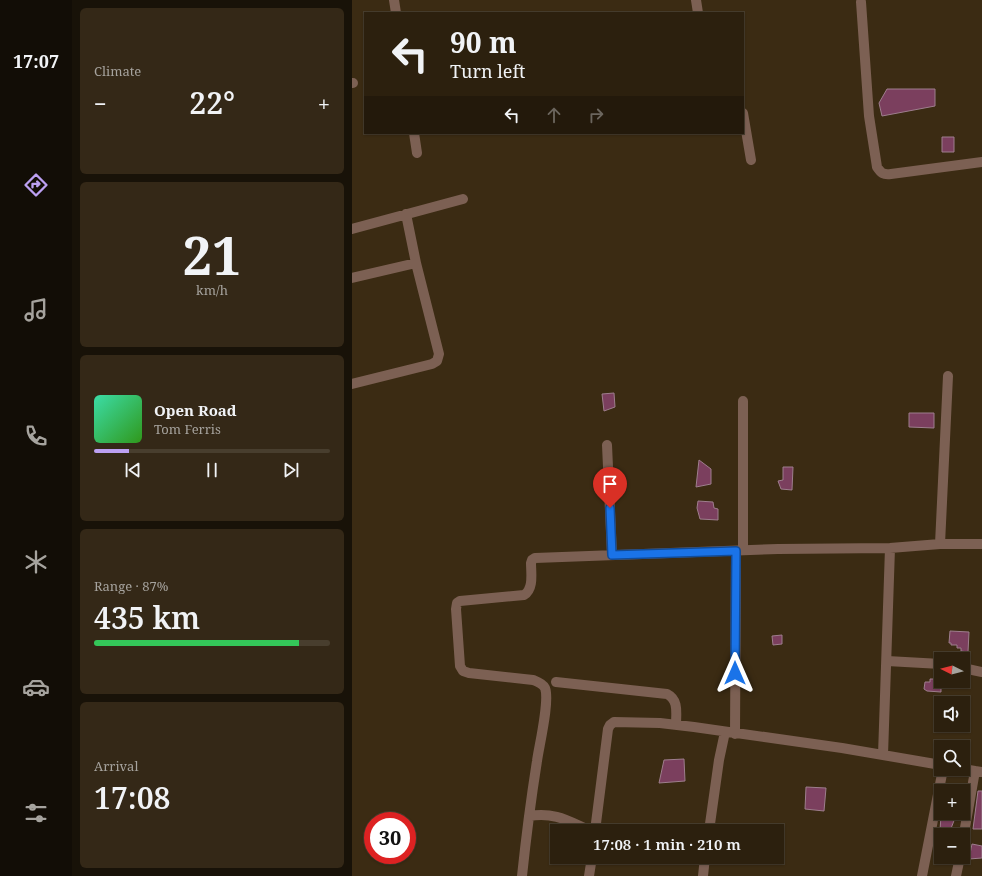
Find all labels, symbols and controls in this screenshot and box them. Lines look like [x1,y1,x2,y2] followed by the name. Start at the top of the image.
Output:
[450,23,517,61] text: 90 m
[384,28,436,80] icon: left
[13,49,59,73] text: 17:07
[450,59,525,83] text: Turn left
[94,62,141,80] text: Climate
[189,82,235,123] text: 22°
[94,88,107,118] text: −
[318,88,330,118] text: +
[501,104,523,126] icon: left
[543,104,565,126] icon: ahead
[585,104,607,126] icon: right
[22,171,50,199] icon: directions
[183,219,241,290] text: 21
[196,281,228,299] text: km/h
[22,296,50,324] icon: music
[154,400,237,420] text: Open Road
[154,420,221,438] text: Tom Ferris
[22,422,50,450] icon: phone
[122,459,144,481] icon: previous
[201,459,223,481] icon: pause
[280,459,302,481] icon: next
[593,467,627,508] pin
[599,473,621,495] icon: arrive
[22,548,50,576] icon: climate
[94,577,168,595] text: Range · 87%
[94,597,200,638] text: 435 km
[714,652,756,694] position arrow
[934,652,970,688] north arrow
[934,652,970,864] map controls
[22,673,50,701] icon: car
[934,696,970,732] button: sound
[934,740,970,776] button: search
[94,757,138,775] text: Arrival
[94,777,170,818] text: 17:08
[934,784,970,820] button: +
[22,799,50,827] icon: filters
[364,812,416,864] speed limit sign: 30
[934,828,970,864] button: −
[593,834,741,854] text: 17:08 · 1 min · 210 m

